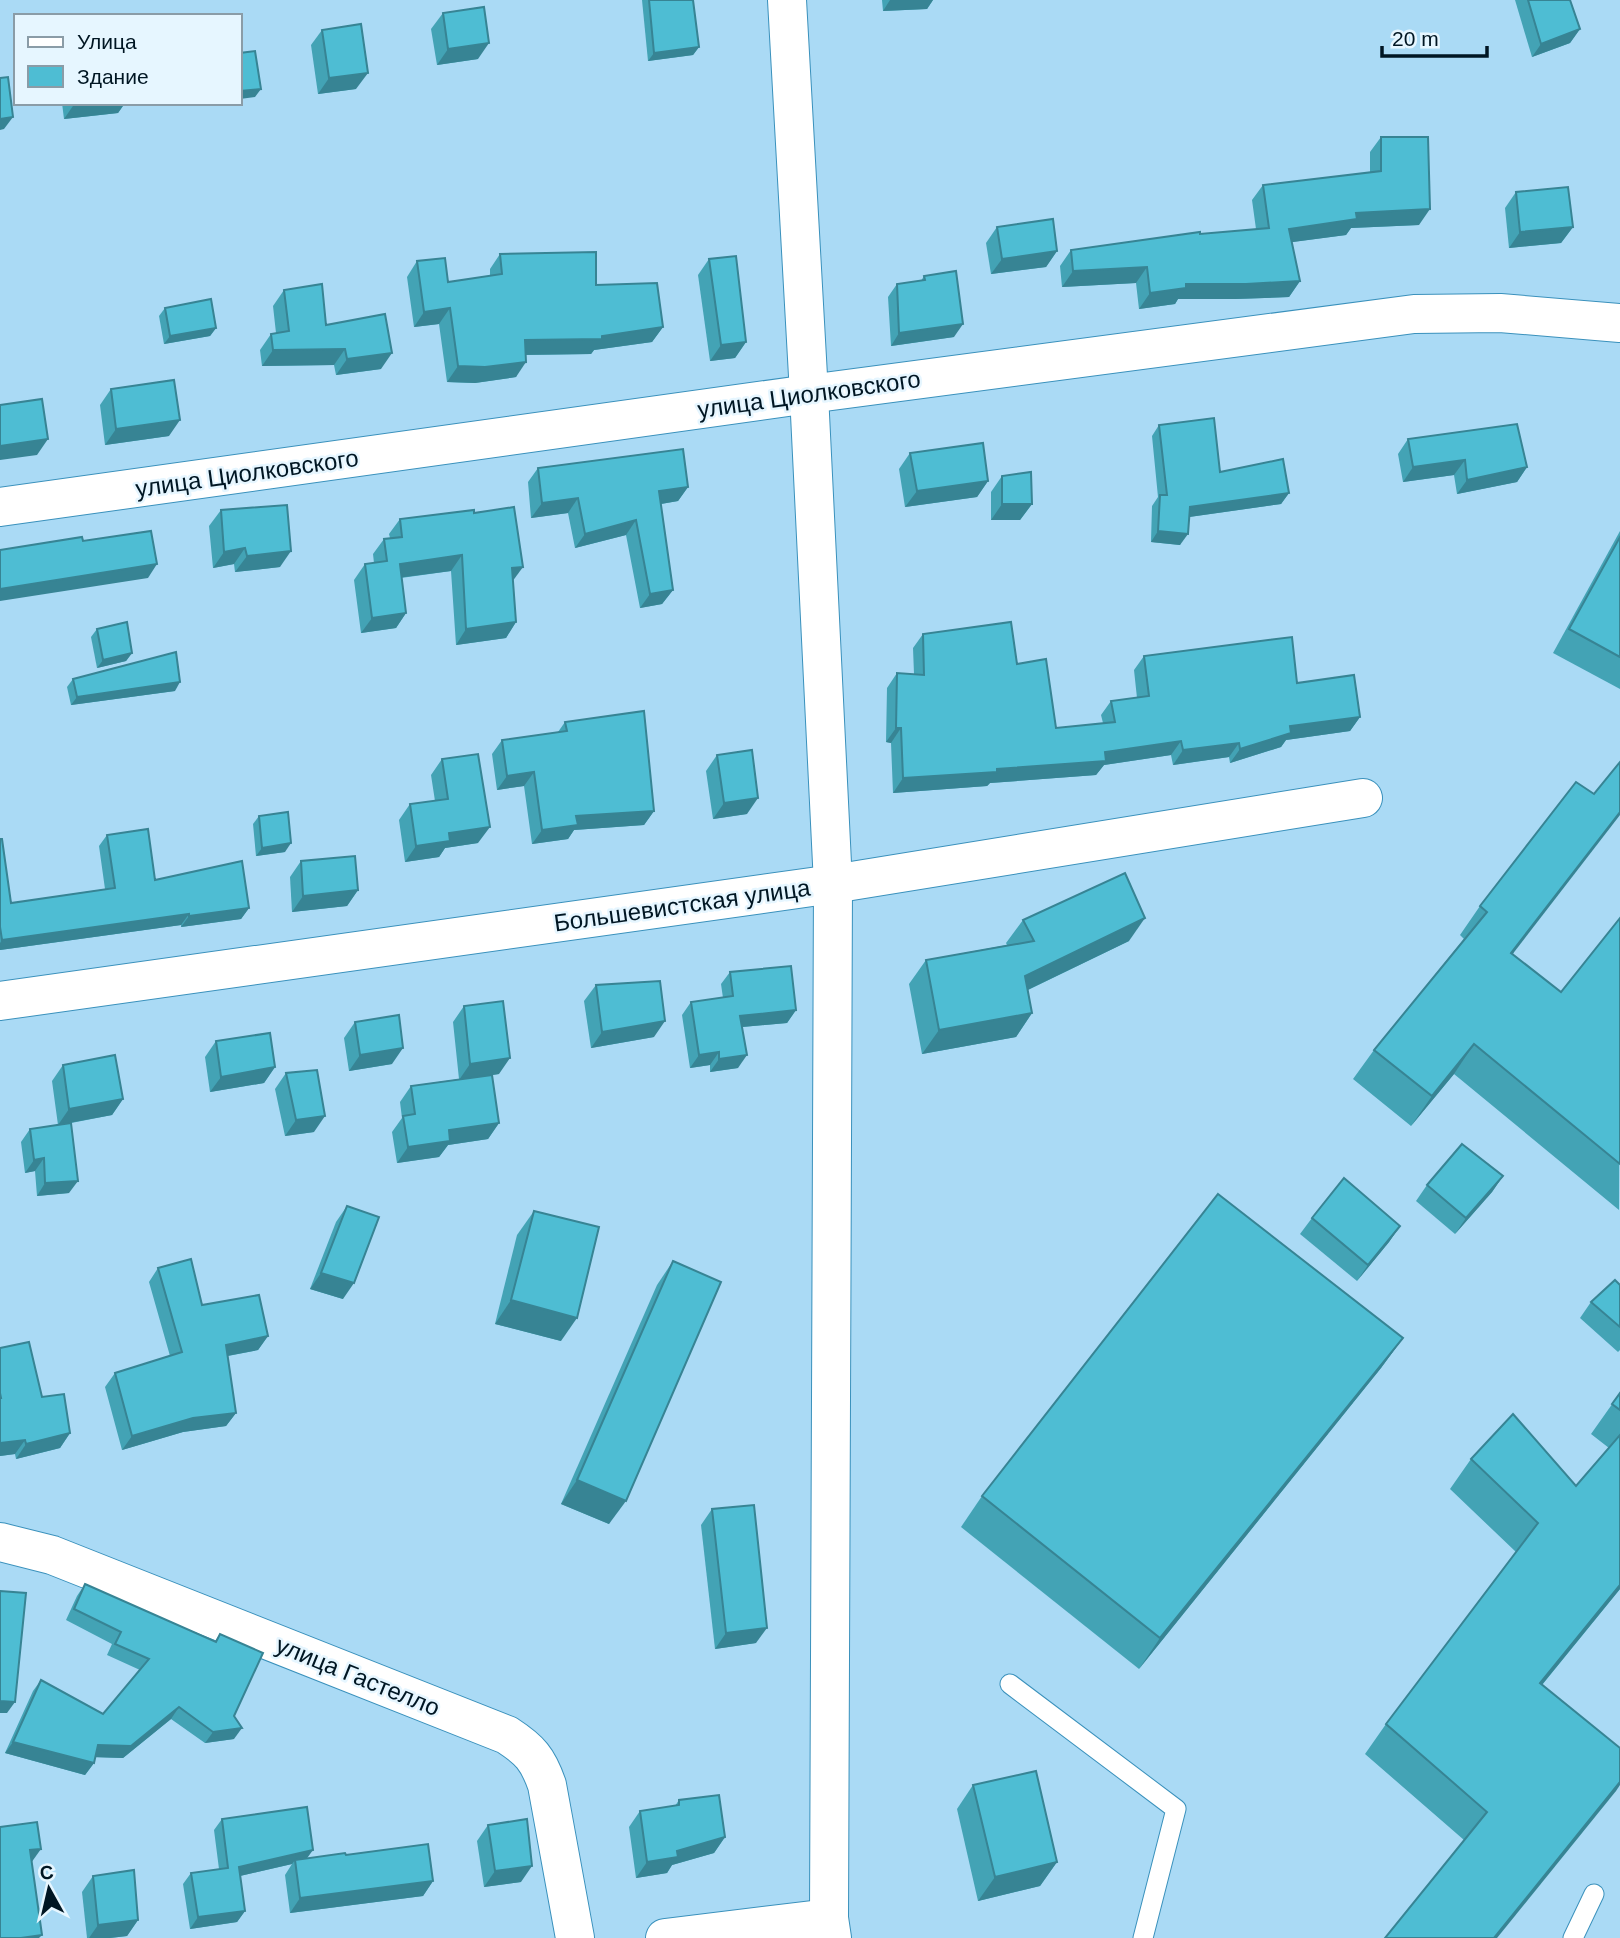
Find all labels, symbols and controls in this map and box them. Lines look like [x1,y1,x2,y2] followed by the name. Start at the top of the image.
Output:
[14,14,242,105] legend
[1382,14,1487,58] scale bar
[1392,27,1439,50] text: 20 m
[77,30,137,53] text: Улица
[77,65,149,88] text: Здание
[696,365,922,423] street label: улица Циолковского
[134,444,360,502] street label: улица Циолковского
[552,874,813,936] street label: Большевистская улица
[272,1631,444,1721] street label: улица Гастелло
[14,1854,84,1924] north arrow
[38,1861,55,1884] text: С

